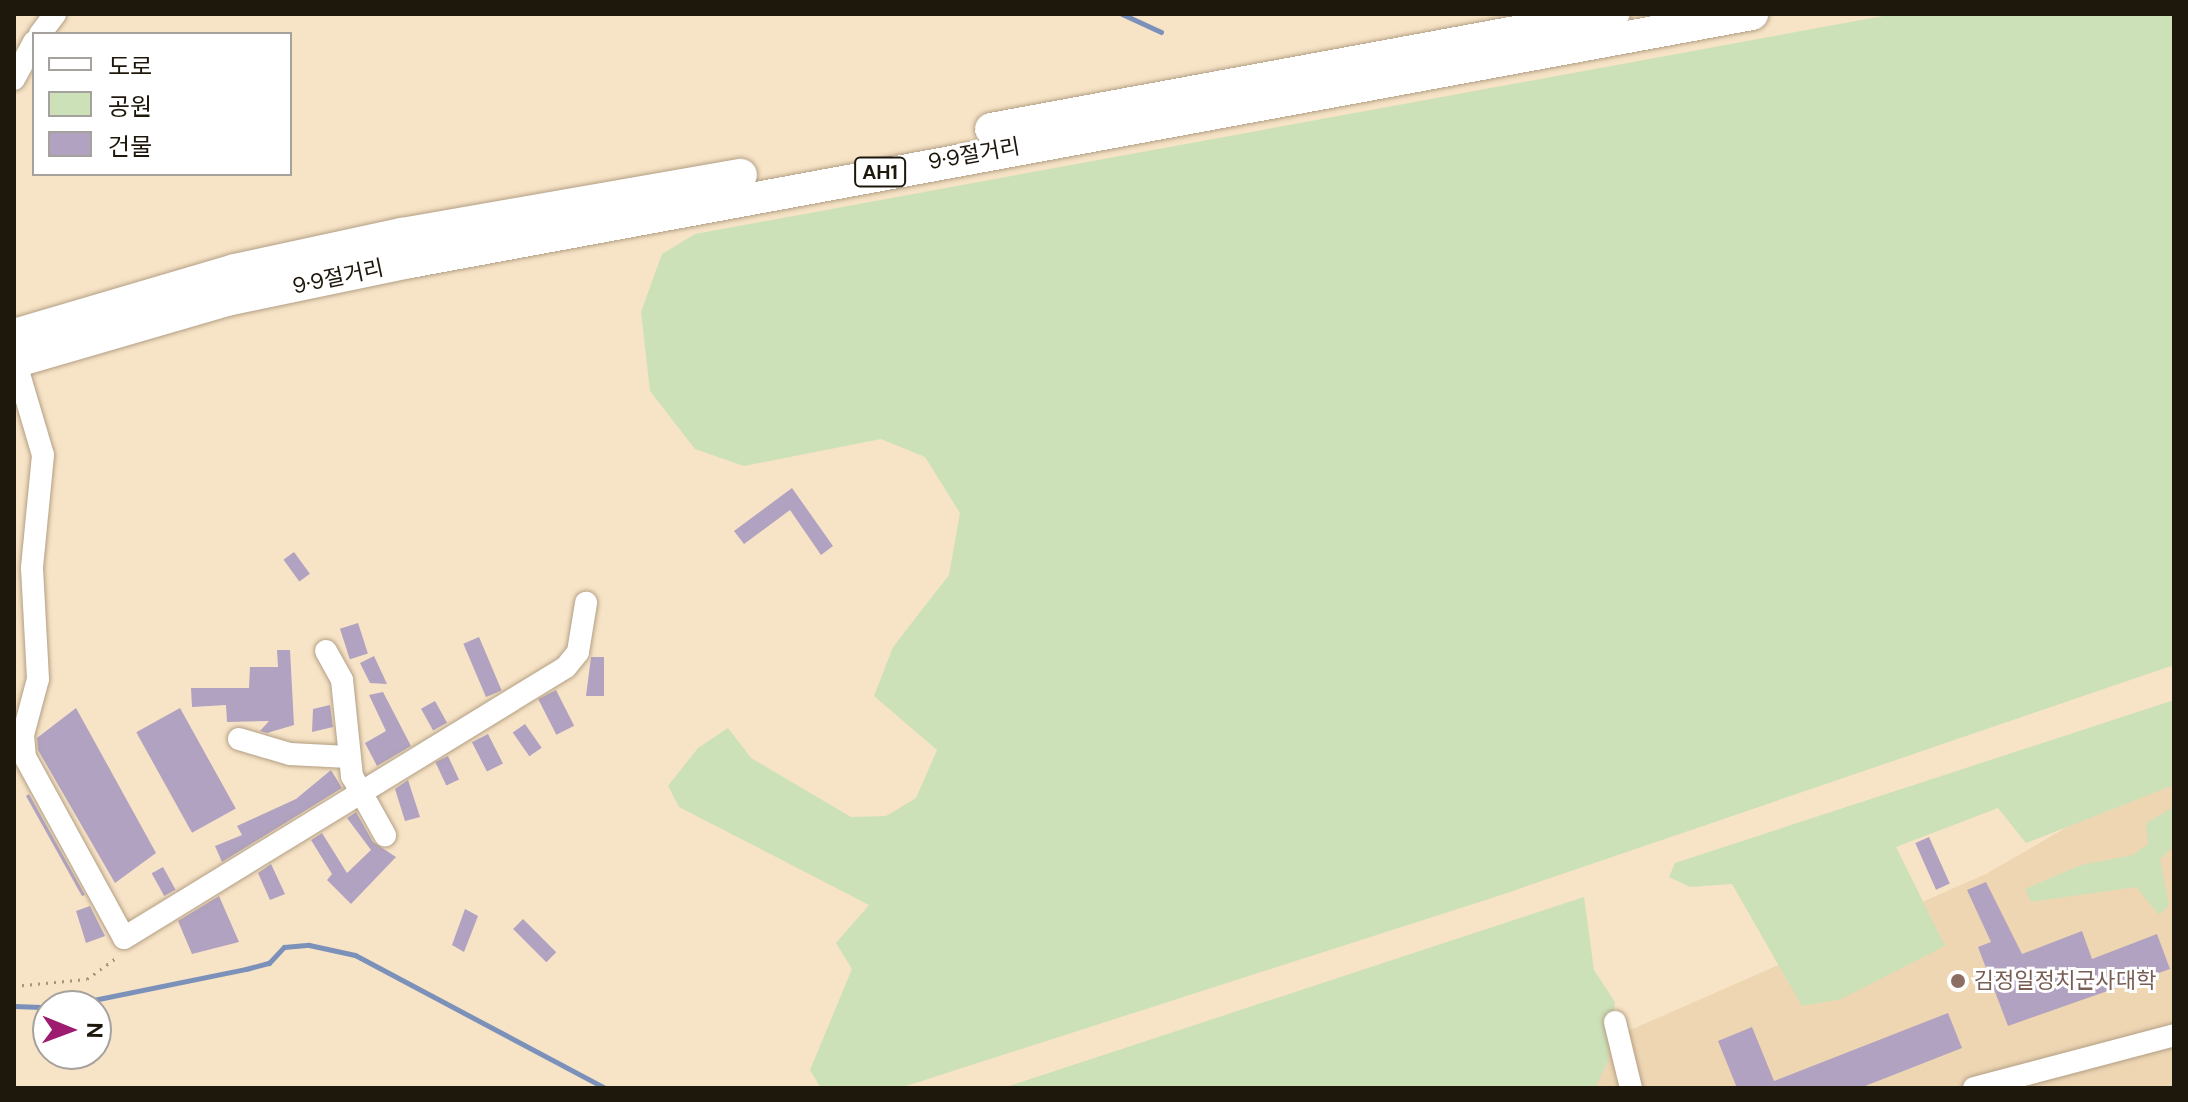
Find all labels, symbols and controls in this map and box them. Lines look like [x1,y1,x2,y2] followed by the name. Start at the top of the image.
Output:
[32,32,292,176] legend
[108,51,152,82] text: 도로
[108,91,152,122] text: 공원
[108,131,152,162] text: 건물
[926,133,1022,175] street label: 9·9절거리
[854,156,906,188] road number: AH1
[290,254,386,300] street label: 9·9절거리
[1974,968,2156,994] place label: 김정일정치군사대학
[1949,972,1967,990] marker: 김정일정치군사대학
[32,990,112,1070] north arrow
[80,1022,109,1039] text: N

